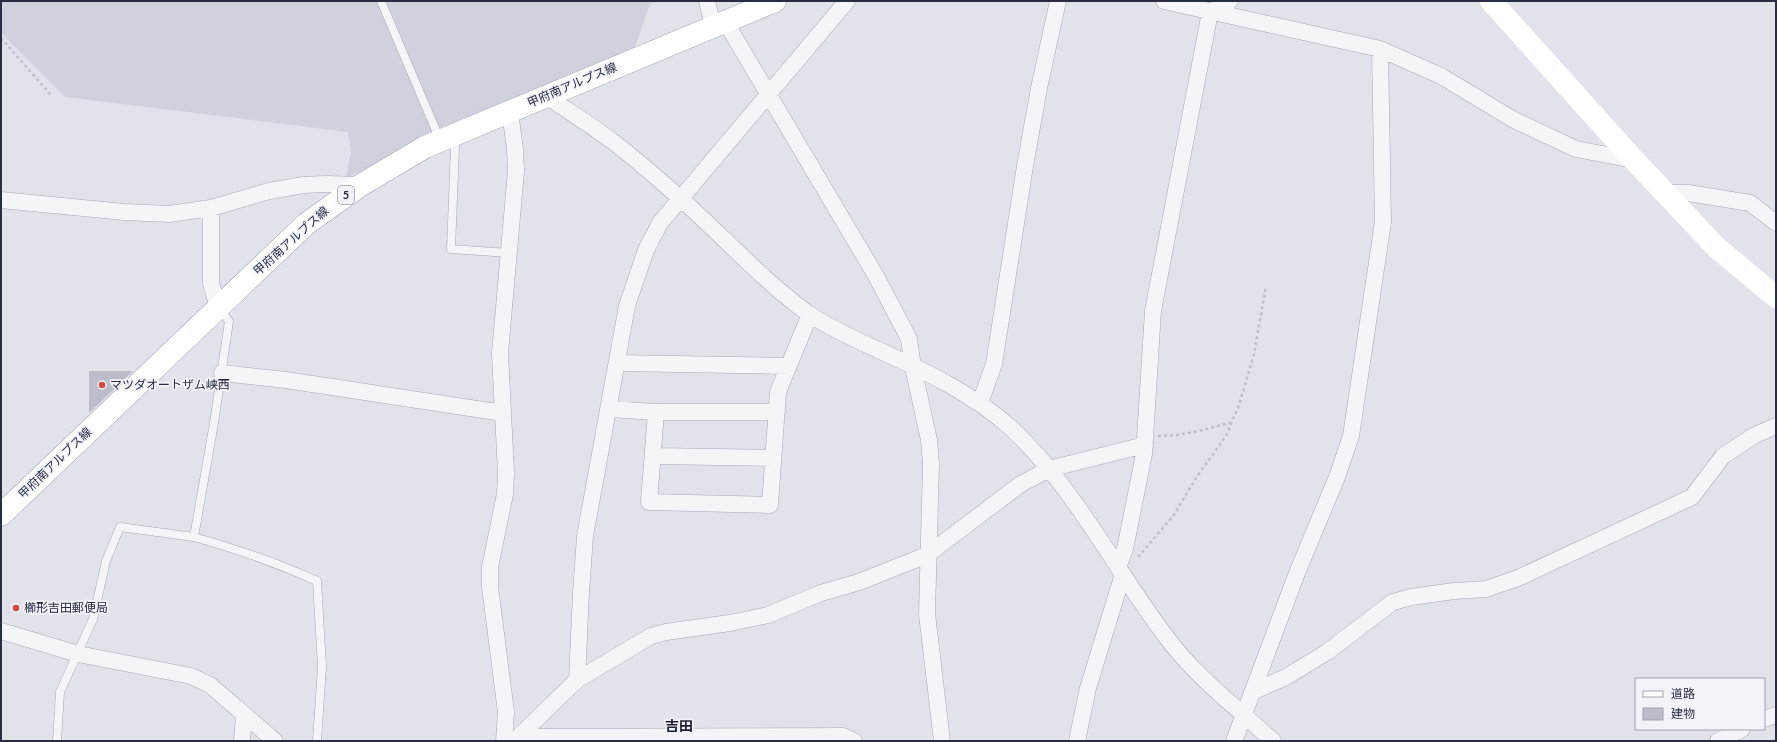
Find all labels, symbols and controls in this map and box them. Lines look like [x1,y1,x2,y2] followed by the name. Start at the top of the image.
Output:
[525,59,619,110] street label: 甲府南アルプス線
[338,186,354,204] road number: 5
[250,203,331,278] street label: 甲府南アルプス線
[110,377,230,392] place label: マツダオートザム峡西
[97,380,107,390] marker: マツダオートザム峡西
[15,424,94,501] street label: 甲府南アルプス線
[24,600,108,615] place label: 櫛形吉田郵便局
[11,603,21,613] marker: 櫛形吉田郵便局
[1635,678,1765,730] legend
[1671,686,1695,701] text: 道路
[1671,706,1695,721] text: 建物
[665,717,693,734] district label: 吉田

